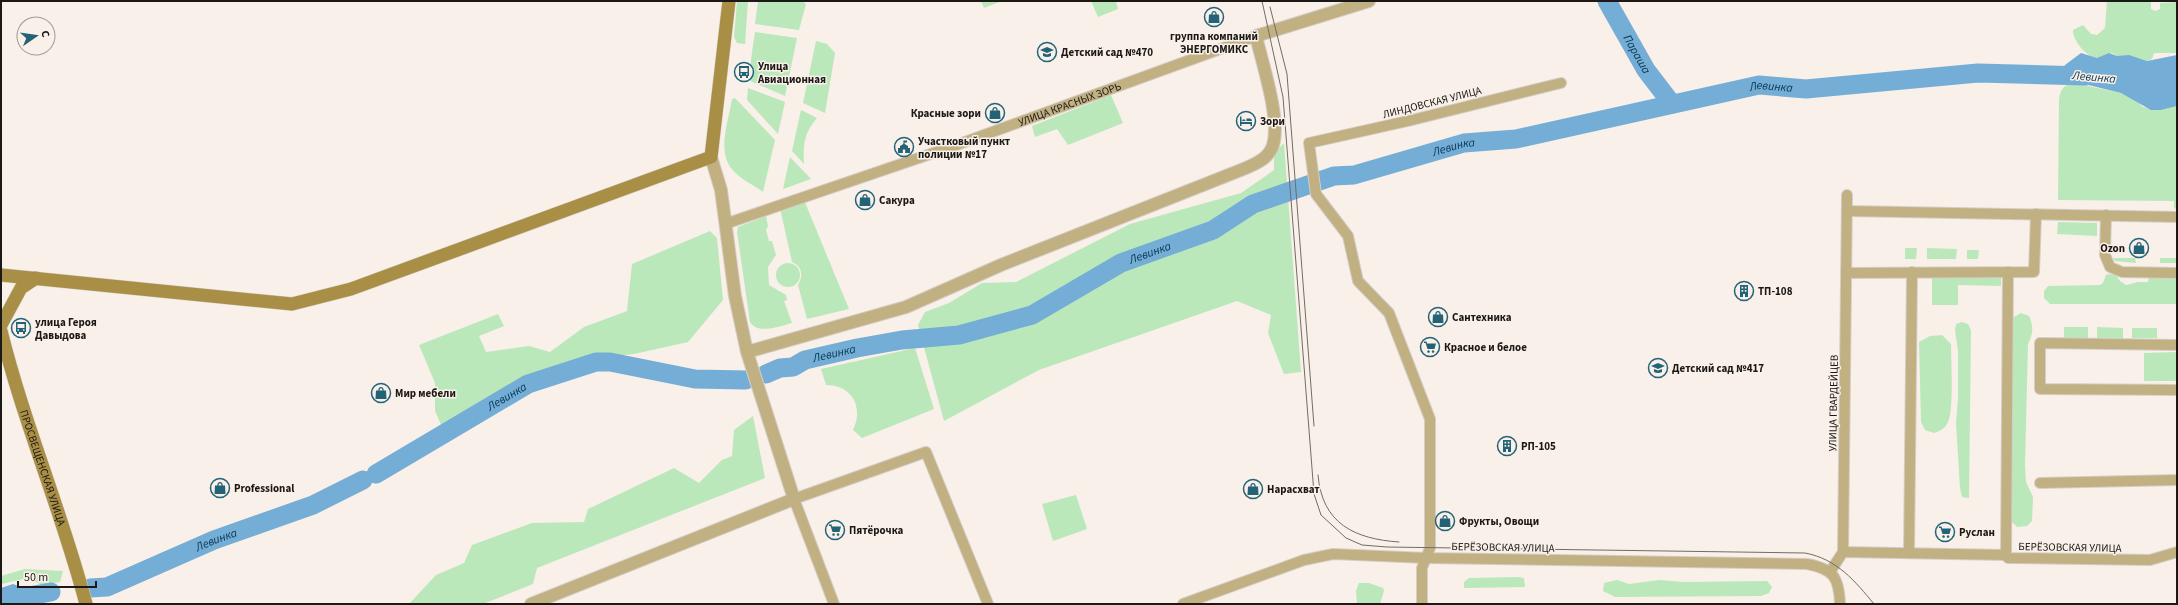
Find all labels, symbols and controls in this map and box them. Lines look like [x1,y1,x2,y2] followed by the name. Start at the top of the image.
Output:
[1203,6,1225,28] shop icon: группа компаний ЭНЕРГОМИКС
[16,16,56,56] north arrow
[37,29,53,39] text: С
[1170,29,1258,57] place label: группа компаний ЭНЕРГОМИКС
[1619,32,1655,78] water label: Параша
[1036,41,1058,63] school or university icon: Детский сад №470
[1061,45,1153,60] place label: Детский сад №470
[757,59,826,87] place label: Улица Авиационная
[733,61,755,83] bus stop icon: Улица Авиационная
[2071,67,2117,88] water label: Левинка
[1747,77,1794,97] water label: Левинка
[1016,79,1123,130] street label: УЛИЦА КРАСНЫХ ЗОРЬ
[1381,83,1483,122] street label: ЛИНДОВСКАЯ УЛИЦА
[984,102,1006,124] shop icon: Красные зори
[911,106,981,121] place label: Красные зори
[1235,110,1257,132] hotel icon: Зори
[1260,114,1285,129] place label: Зори
[918,134,1011,162] place label: Участковый пункт полиции №17
[1429,134,1476,161] water label: Левинка
[893,136,915,158] public building icon: Участковый пункт полиции №17
[854,189,876,211] shop icon: Сакура
[879,193,915,208] place label: Сакура
[2128,237,2150,259] shop icon: Ozon
[1126,238,1174,269] water label: Левинка
[2100,241,2125,256] place label: Ozon
[1733,280,1755,302] building icon: ТП-108
[1758,284,1793,299] place label: ТП-108
[1427,306,1449,328] shop icon: Сантехника
[1452,310,1512,325] place label: Сантехника
[35,315,97,343] place label: улица Героя Давыдова
[10,317,32,339] bus stop icon: улица Героя Давыдова
[1419,336,1441,358] supermarket icon: Красное и белое
[810,340,858,367] water label: Левинка
[1444,340,1527,355] place label: Красное и белое
[1825,354,1842,452] street label: УЛИЦА ГВАРДЕЙЦЕВ
[1647,357,1669,379] school or university icon: Детский сад №417
[1672,361,1764,376] place label: Детский сад №417
[483,378,531,416] water label: Левинка
[370,382,392,404] shop icon: Мир мебели
[395,386,456,401] place label: Мир мебели
[16,408,69,528] street label: ПРОСВЕЩЕНСКАЯ УЛИЦА
[1496,435,1518,457] building icon: РП-105
[1521,439,1556,454] place label: РП-105
[209,477,231,499] shop icon: Professional
[1242,478,1264,500] shop icon: Нарасхват
[234,481,295,496] place label: Professional
[1267,482,1320,497] place label: Нарасхват
[1434,510,1456,532] shop icon: Фрукты, Овощи
[1459,514,1539,529] place label: Фрукты, Овощи
[824,519,846,541] supermarket icon: Пятёрочка
[1934,521,1956,543] supermarket icon: Руслан
[849,523,904,538] place label: Пятёрочка
[192,524,240,557] water label: Левинка
[1959,525,1995,540] place label: Руслан
[1451,539,1555,556] street label: БЕРЁЗОВСКАЯ УЛИЦА
[2018,539,2122,556] street label: БЕРЁЗОВСКАЯ УЛИЦА
[18,563,96,589] scale bar
[24,569,48,586] text: 50 m

